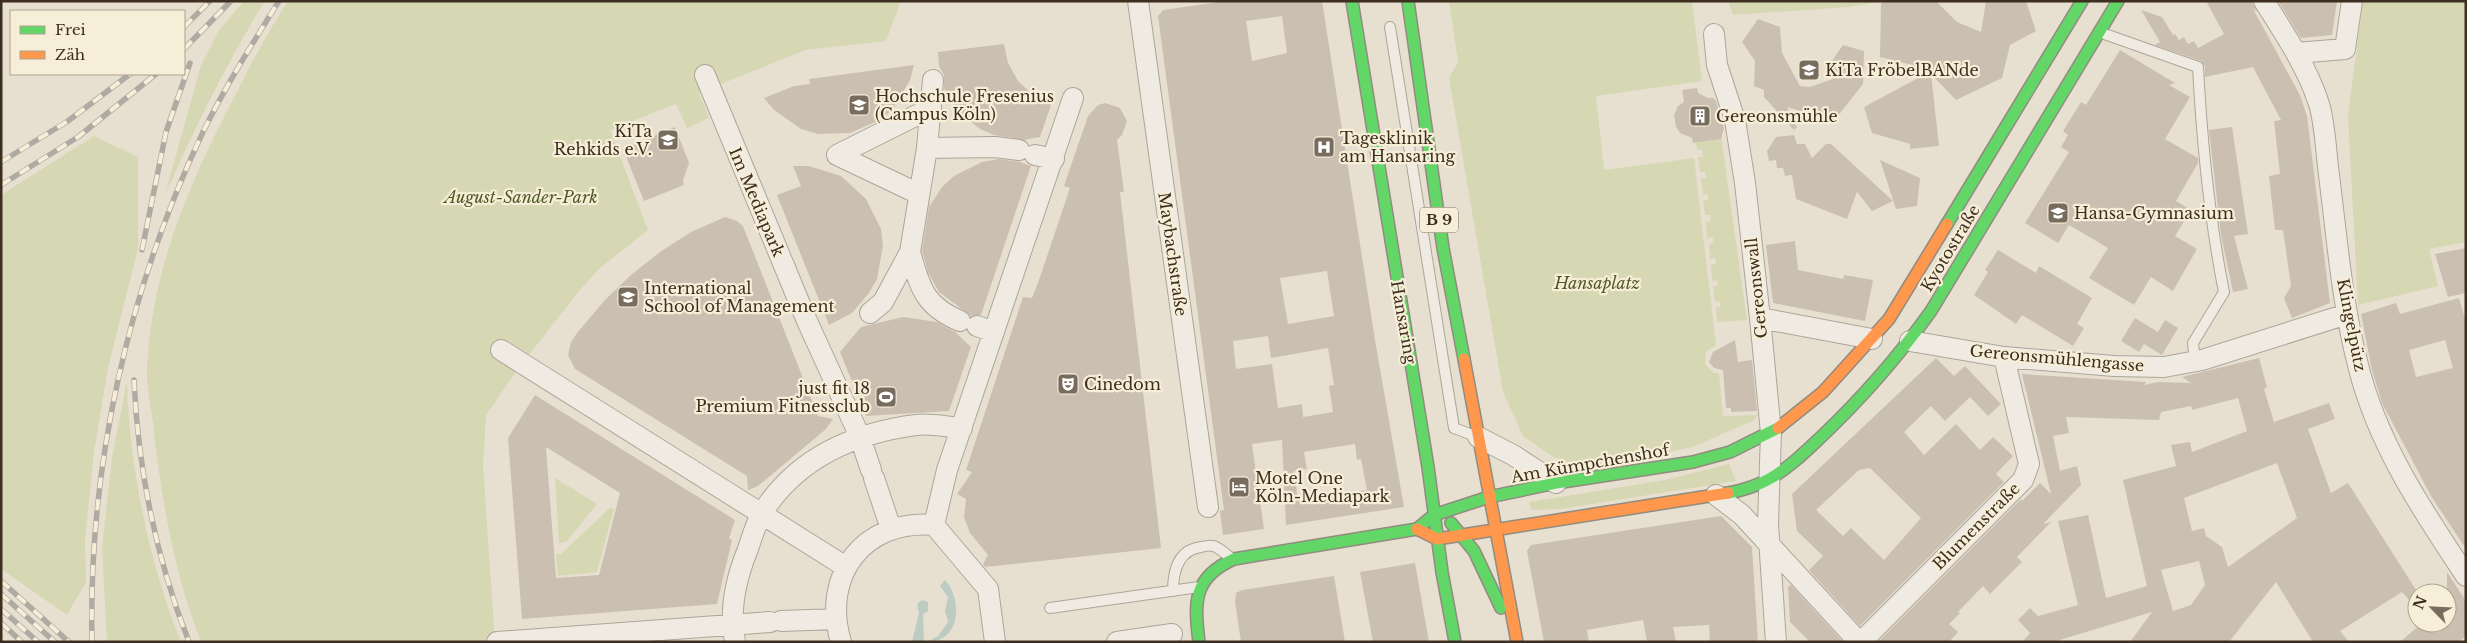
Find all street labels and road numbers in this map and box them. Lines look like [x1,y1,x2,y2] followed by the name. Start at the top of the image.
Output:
[725,144,789,260] street label: Im Mediapark
[1154,191,1192,317] street label: Maybachstraße
[1916,201,1984,295] street label: Kyotostraße
[1420,208,1458,232] road number: B 9
[1741,237,1771,339] street label: Gereonswall
[2333,277,2371,373] street label: Klingelpütz
[1387,279,1421,366] street label: Hansaring
[1969,340,2145,376] street label: Gereonsmühlengasse
[1508,439,1673,487] street label: Am Kümpchenshof
[1928,478,2024,574] street label: Blumenstraße

